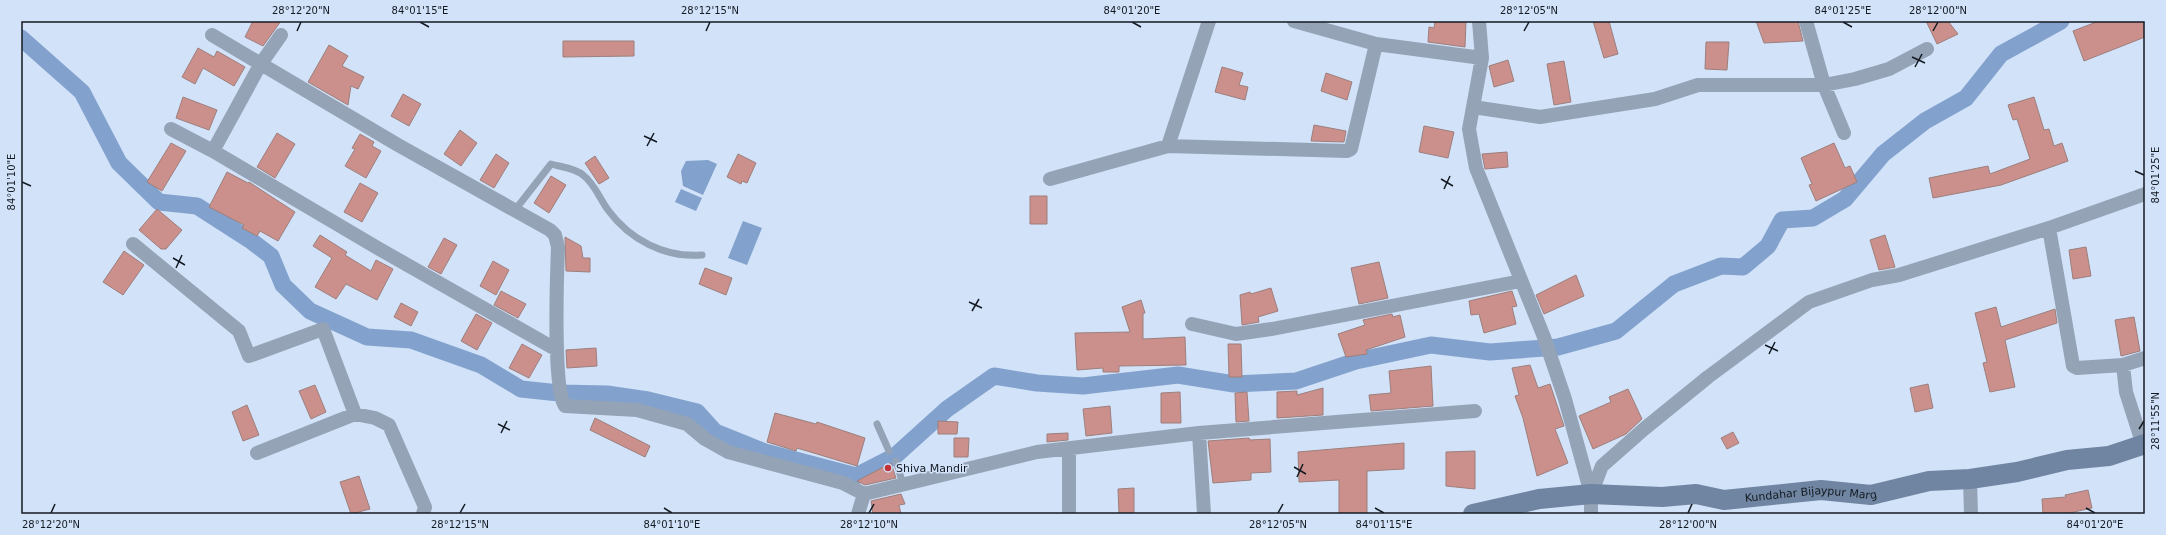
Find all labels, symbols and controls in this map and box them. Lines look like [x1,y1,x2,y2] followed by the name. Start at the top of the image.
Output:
[272,5,330,16] text: 28°12'20"N
[392,5,448,16] text: 84°01'15"E
[681,5,739,16] text: 28°12'15"N
[1104,5,1160,16] text: 84°01'20"E
[1500,5,1558,16] text: 28°12'05"N
[1815,5,1871,16] text: 84°01'25"E
[1909,5,1967,16] text: 28°12'00"N
[2150,147,2161,203] text: 84°01'25"E
[6,154,17,210] text: 84°01'10"E
[2150,392,2161,450] text: 28°11'55"N
[896,462,968,475] place label: Shiva Mandir
[883,463,893,473] marker: Shiva Mandir
[1744,484,1878,505] street label: Kundahar Bijaypur Marg
[22,519,80,530] text: 28°12'20"N
[431,519,489,530] text: 28°12'15"N
[644,519,700,530] text: 84°01'10"E
[840,519,898,530] text: 28°12'10"N
[1249,519,1307,530] text: 28°12'05"N
[1356,519,1412,530] text: 84°01'15"E
[1659,519,1717,530] text: 28°12'00"N
[2067,519,2123,530] text: 84°01'20"E

